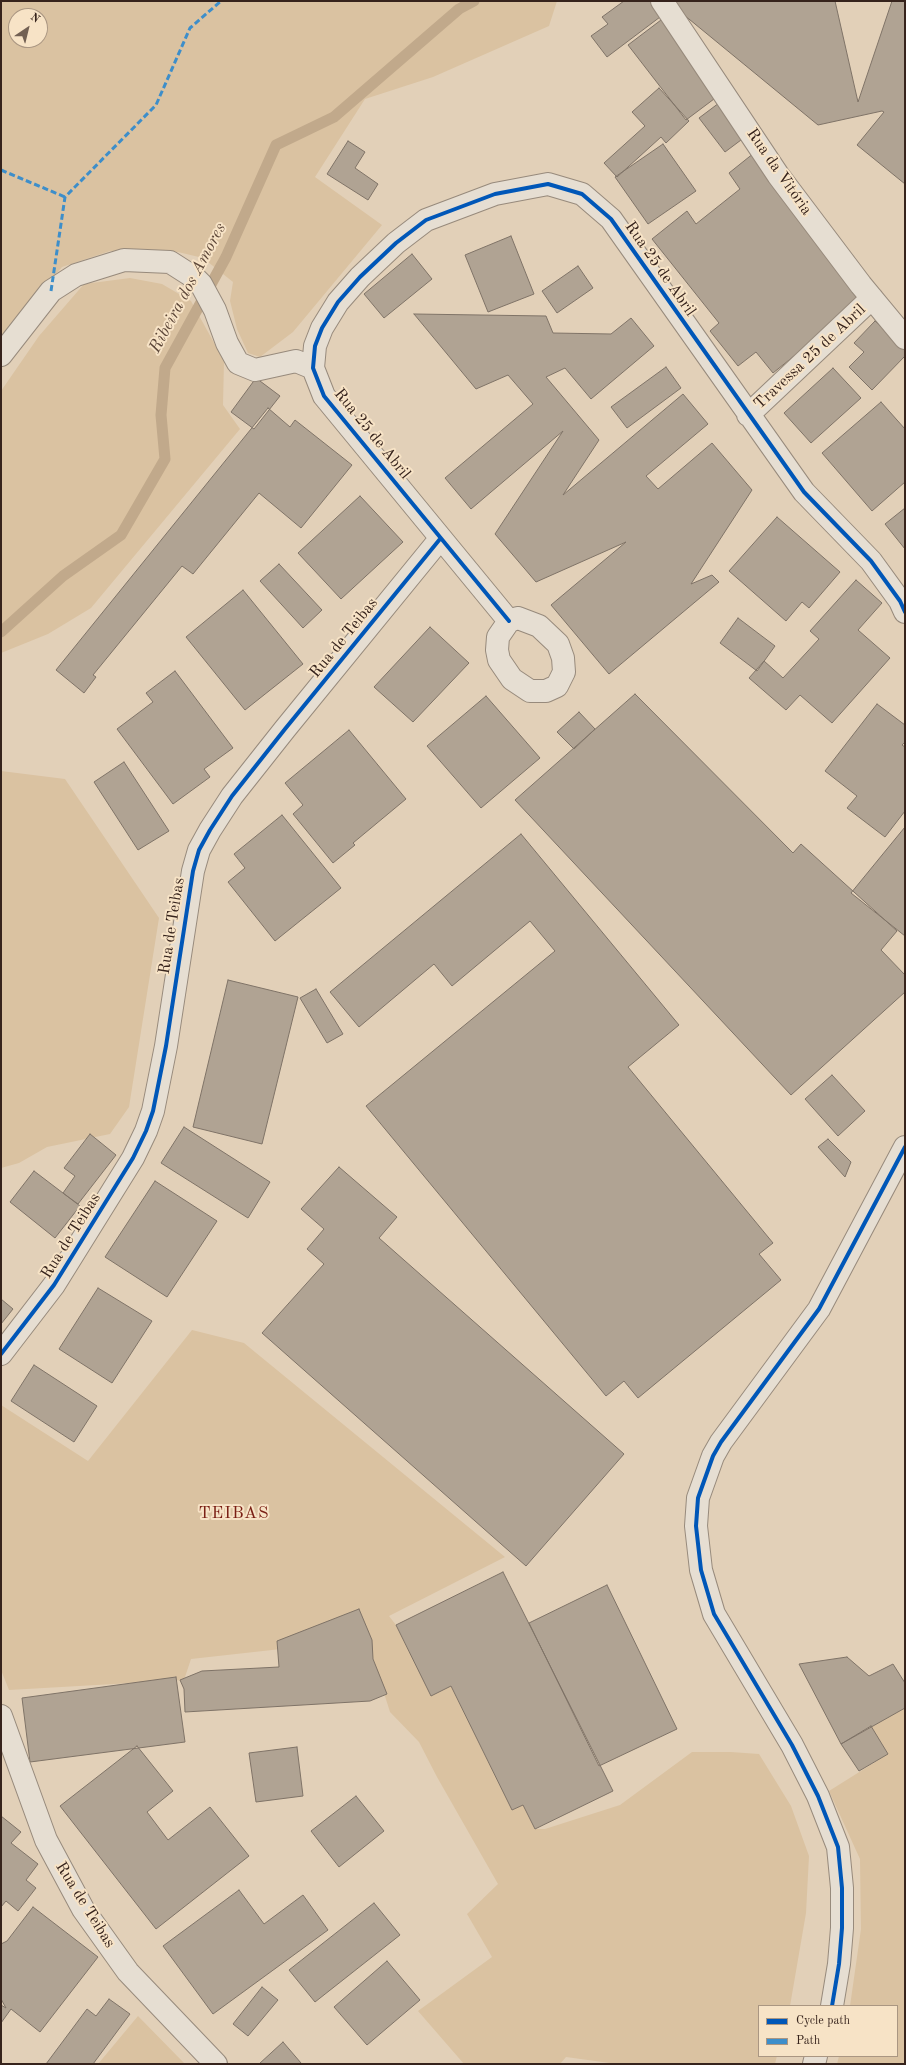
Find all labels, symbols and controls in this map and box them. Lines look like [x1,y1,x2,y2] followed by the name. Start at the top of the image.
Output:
[8,8,48,48] north arrow
[28,12,41,25] text: N
[742,125,816,219] street label: Rua da Vitória
[620,218,700,320] street label: Rua 25 de Abril
[145,220,231,356] water label: Ribeira dos Amores
[750,300,870,414] street label: Travessa 25 de Abril
[330,385,414,483] street label: Rua 25 de Abril
[306,594,382,682] street label: Rua de Teibas
[155,876,189,976] street label: Rua de Teibas
[37,1190,105,1282] street label: Rua de Teibas
[198,1504,270,1524] district label: TEIBAS
[51,1859,119,1951] street label: Rua de Teibas
[758,2005,898,2057] legend
[796,2015,850,2027] text: Cycle path
[796,2035,820,2047] text: Path

